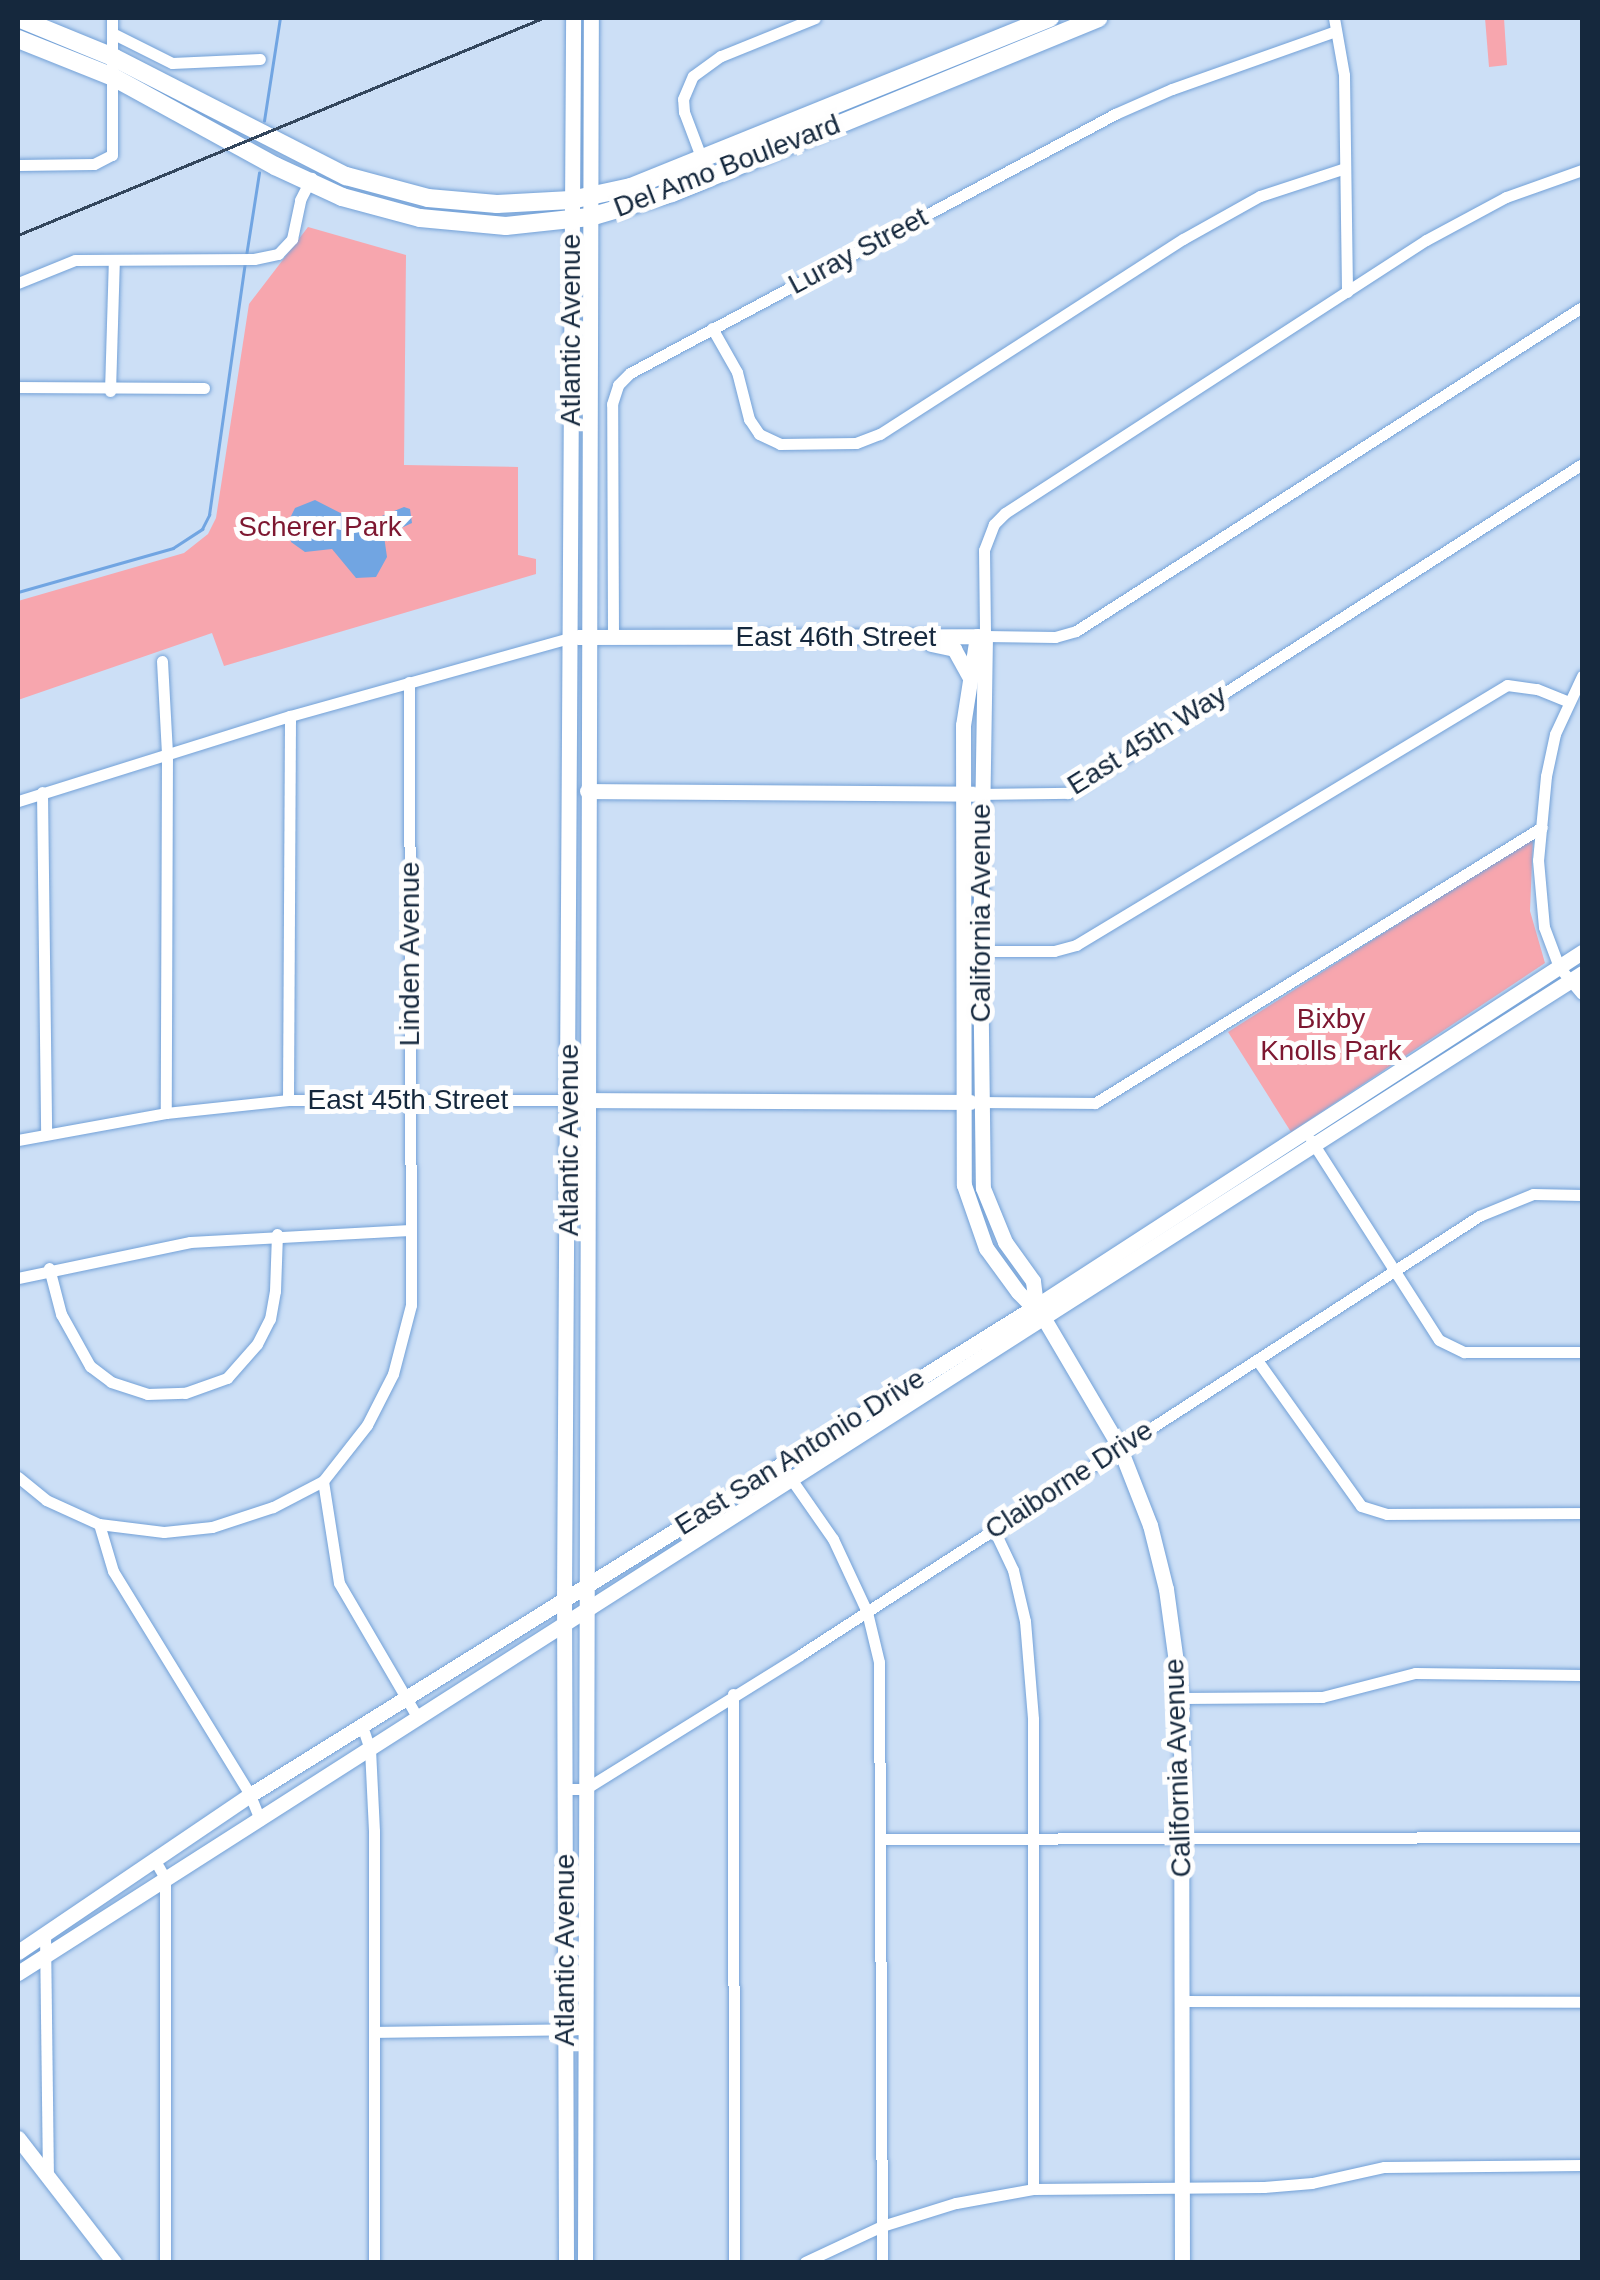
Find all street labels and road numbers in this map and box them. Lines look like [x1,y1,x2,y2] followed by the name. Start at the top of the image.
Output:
[608,107,846,225] street label: Del Amo Boulevard
[783,200,933,302] street label: Luray Street
[554,233,588,427] street label: Atlantic Avenue
[736,620,936,654] street label: East 46th Street
[1061,678,1233,802] street label: East 45th Way
[964,803,998,1023] street label: California Avenue
[393,861,427,1047] street label: Linden Avenue
[552,1043,586,1237] street label: Atlantic Avenue
[308,1083,508,1117] street label: East 45th Street
[668,1361,932,1543] street label: East San Antonio Drive
[979,1413,1159,1547] street label: Claiborne Drive
[1157,1657,1199,1879] street label: California Avenue
[548,1853,582,2047] street label: Atlantic Avenue

